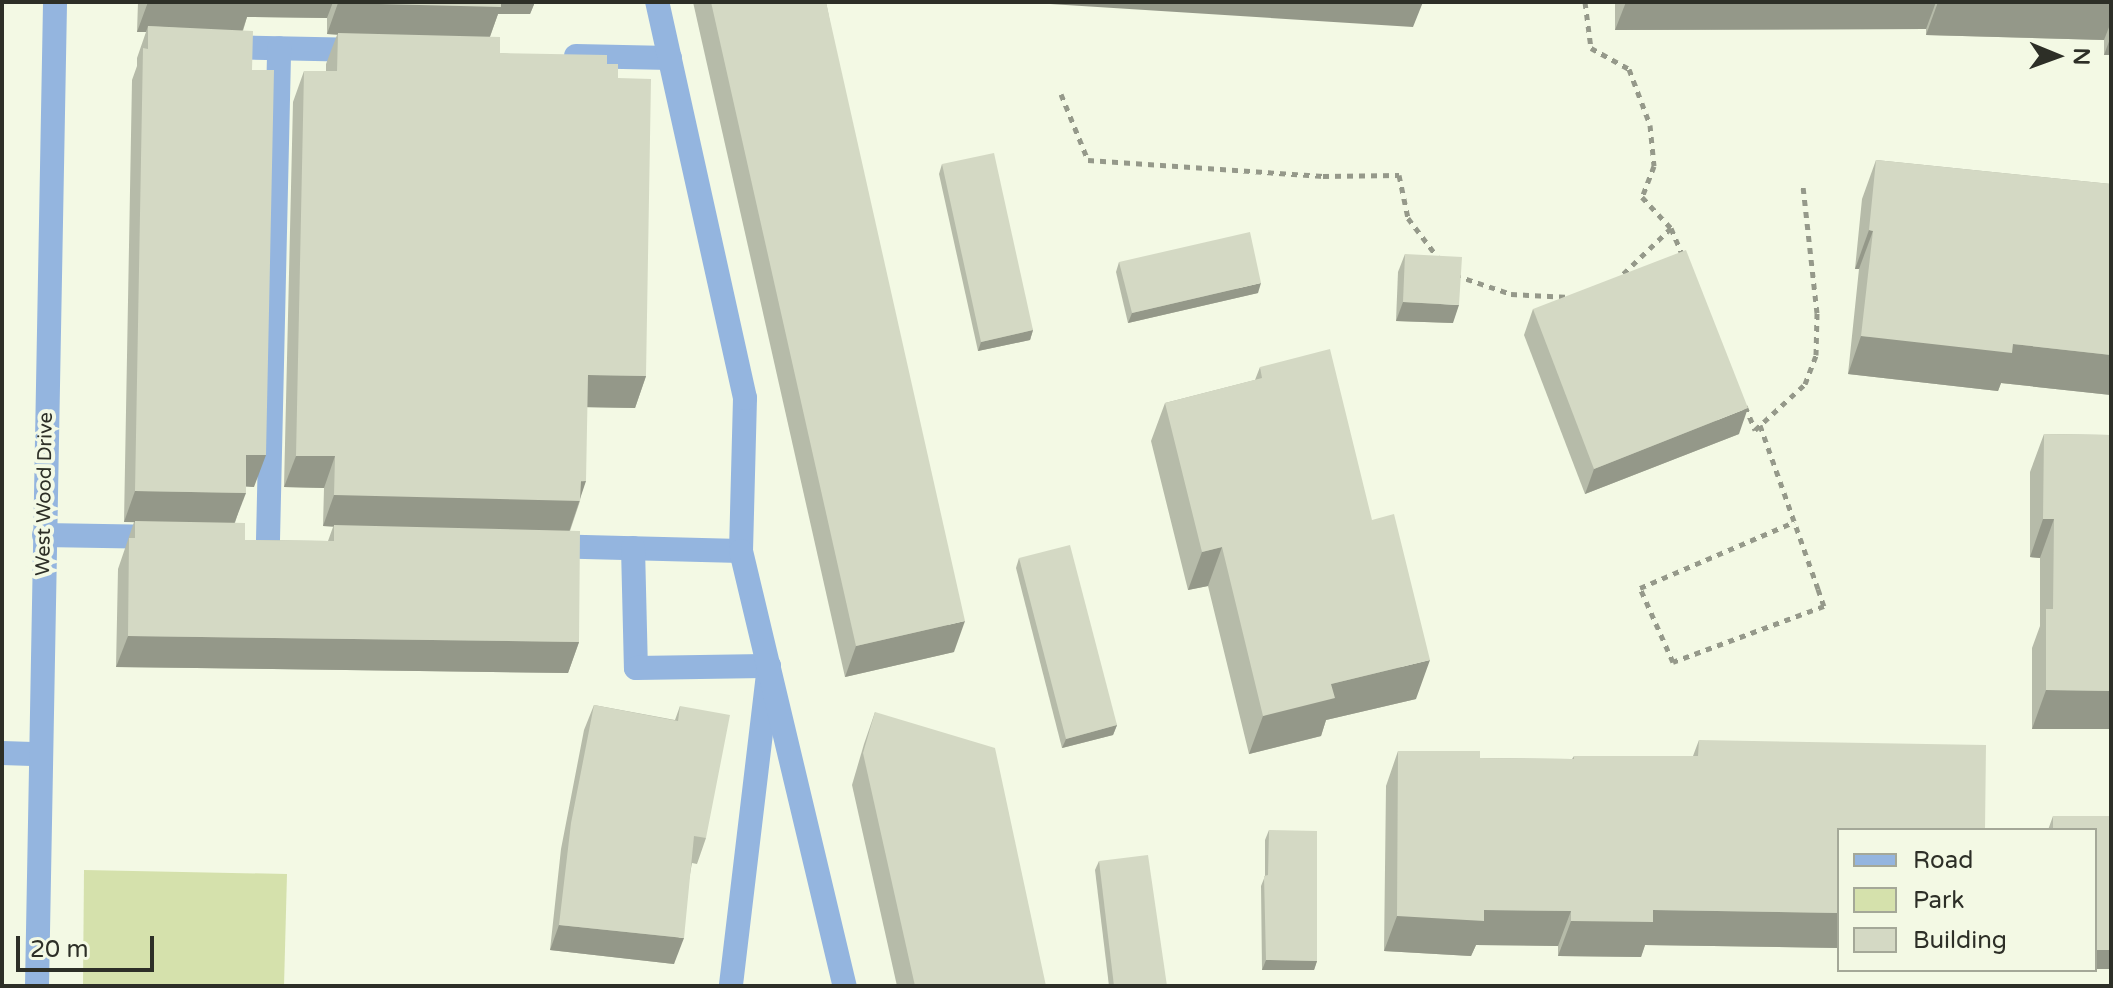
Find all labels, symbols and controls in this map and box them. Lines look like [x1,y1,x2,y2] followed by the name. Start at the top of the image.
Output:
[2017,16,2097,96] north arrow
[2068,47,2094,65] text: N
[32,412,58,576] street label: West Wood Drive
[1837,828,2097,972] legend
[1913,846,1973,875] text: Road
[1913,886,1964,915] text: Park
[20,920,158,970] scale bar
[1913,926,2007,955] text: Building
[30,935,88,964] text: 20 m

